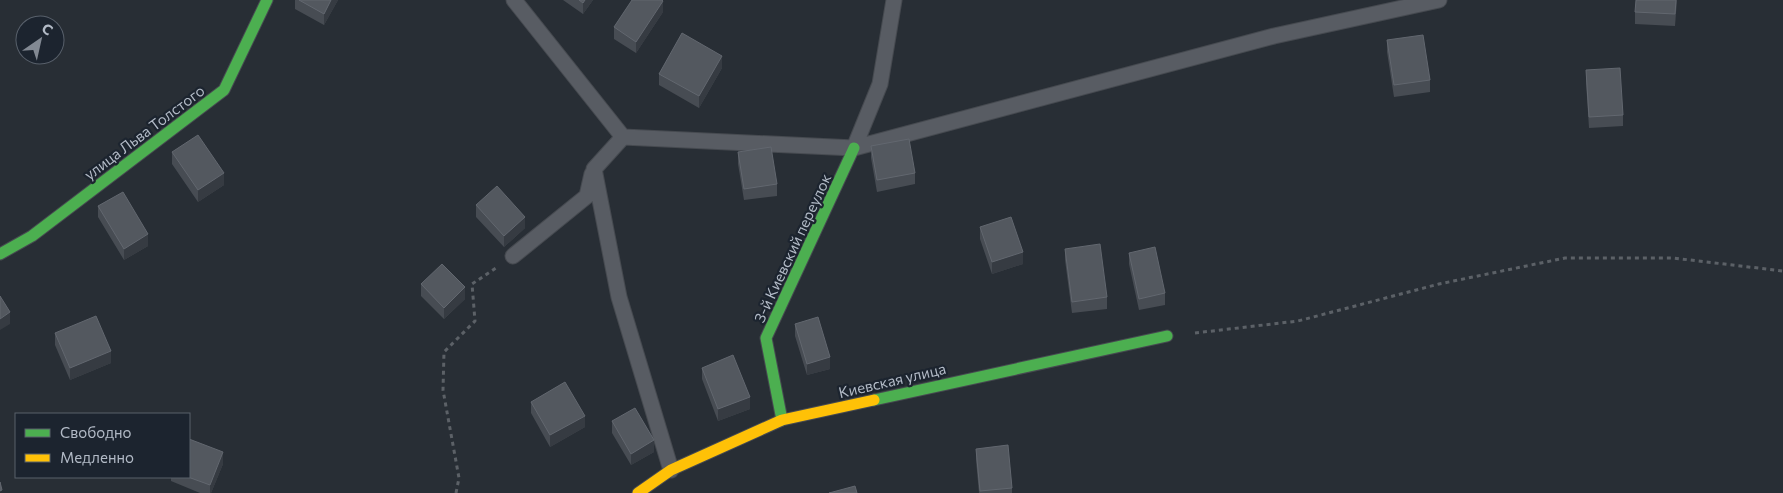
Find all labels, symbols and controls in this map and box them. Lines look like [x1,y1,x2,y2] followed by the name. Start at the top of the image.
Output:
[15,15,65,65] north arrow
[39,19,56,39] text: С
[80,81,208,183] street label: улица Льва Толстого
[750,171,834,325] street label: 3-й Киевский переулок
[837,359,947,401] street label: Киевская улица
[15,413,190,478] legend
[60,423,131,441] text: Свободно
[60,448,134,466] text: Медленно

